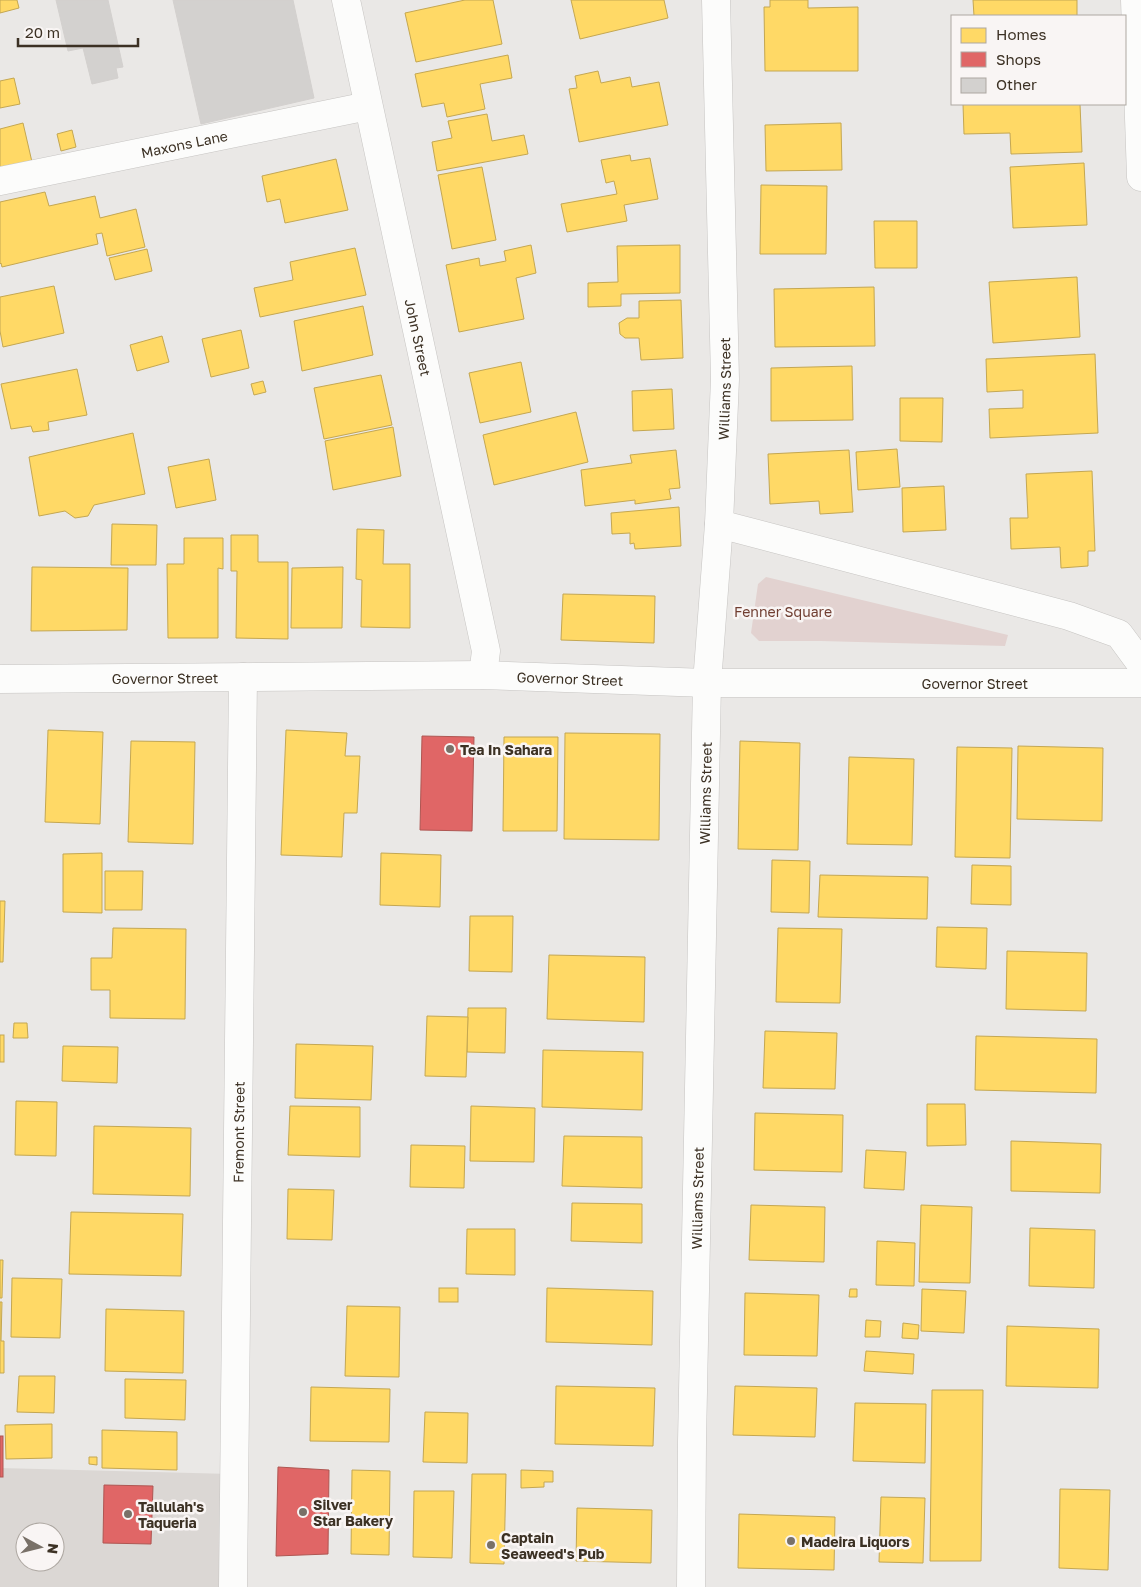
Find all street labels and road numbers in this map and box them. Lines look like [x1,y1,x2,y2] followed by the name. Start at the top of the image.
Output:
[139,126,229,161] street label: Maxons Lane
[402,297,435,377] street label: John Street
[714,337,733,440] street label: Williams Street
[516,668,624,689] street label: Governor Street
[112,669,218,687] street label: Governor Street
[922,675,1028,692] street label: Governor Street
[695,742,714,845] street label: Williams Street
[229,1081,247,1183] street label: Fremont Street
[687,1147,706,1250] street label: Williams Street

